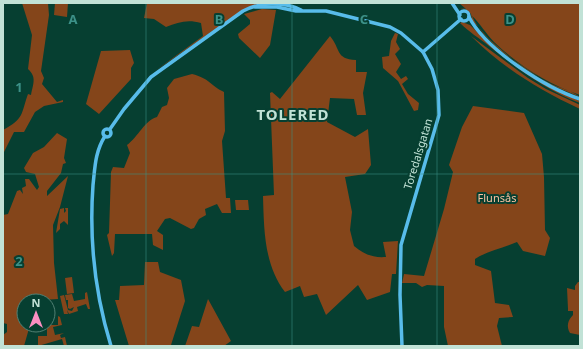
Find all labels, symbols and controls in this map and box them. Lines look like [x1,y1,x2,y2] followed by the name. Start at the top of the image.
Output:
[69,10,78,28] text: A
[215,10,223,28] text: B
[360,10,368,28] text: C
[505,10,515,28] text: D
[15,78,23,96] text: 1
[256,104,330,124] district label: TOLERED
[400,117,435,191] street label: Toredalsgatan
[478,190,516,205] park label: Flunsås
[15,252,23,270] text: 2
[16,293,56,333] north arrow
[32,295,40,310] text: N

